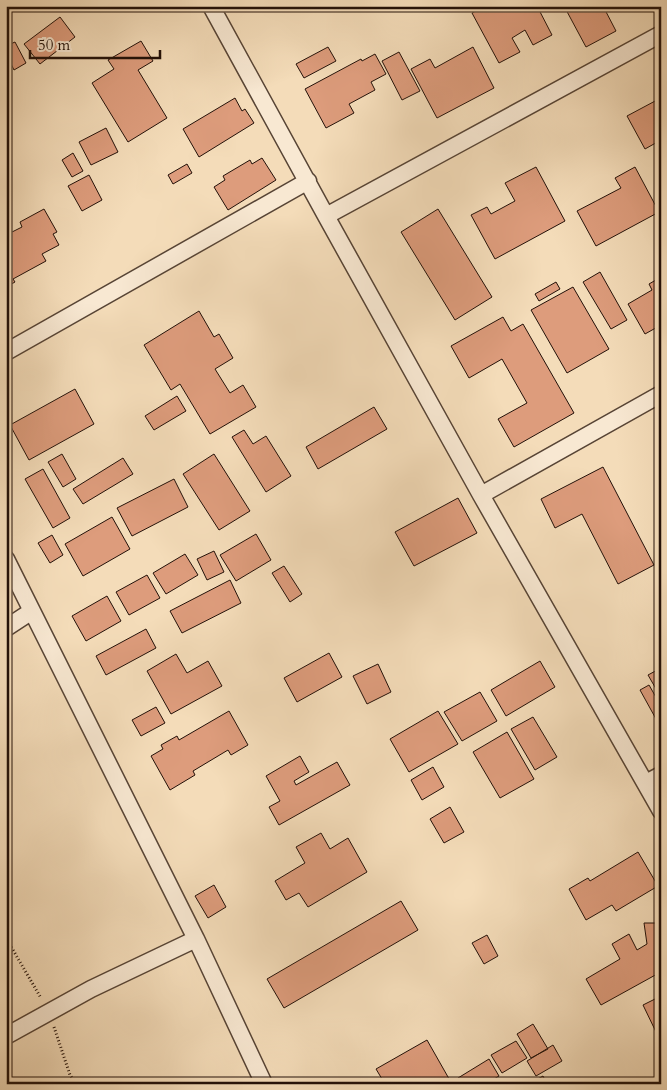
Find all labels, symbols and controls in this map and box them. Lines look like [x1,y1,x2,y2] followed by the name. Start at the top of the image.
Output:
[30,28,160,60] scale bar
[38,35,70,55] text: 50 m

